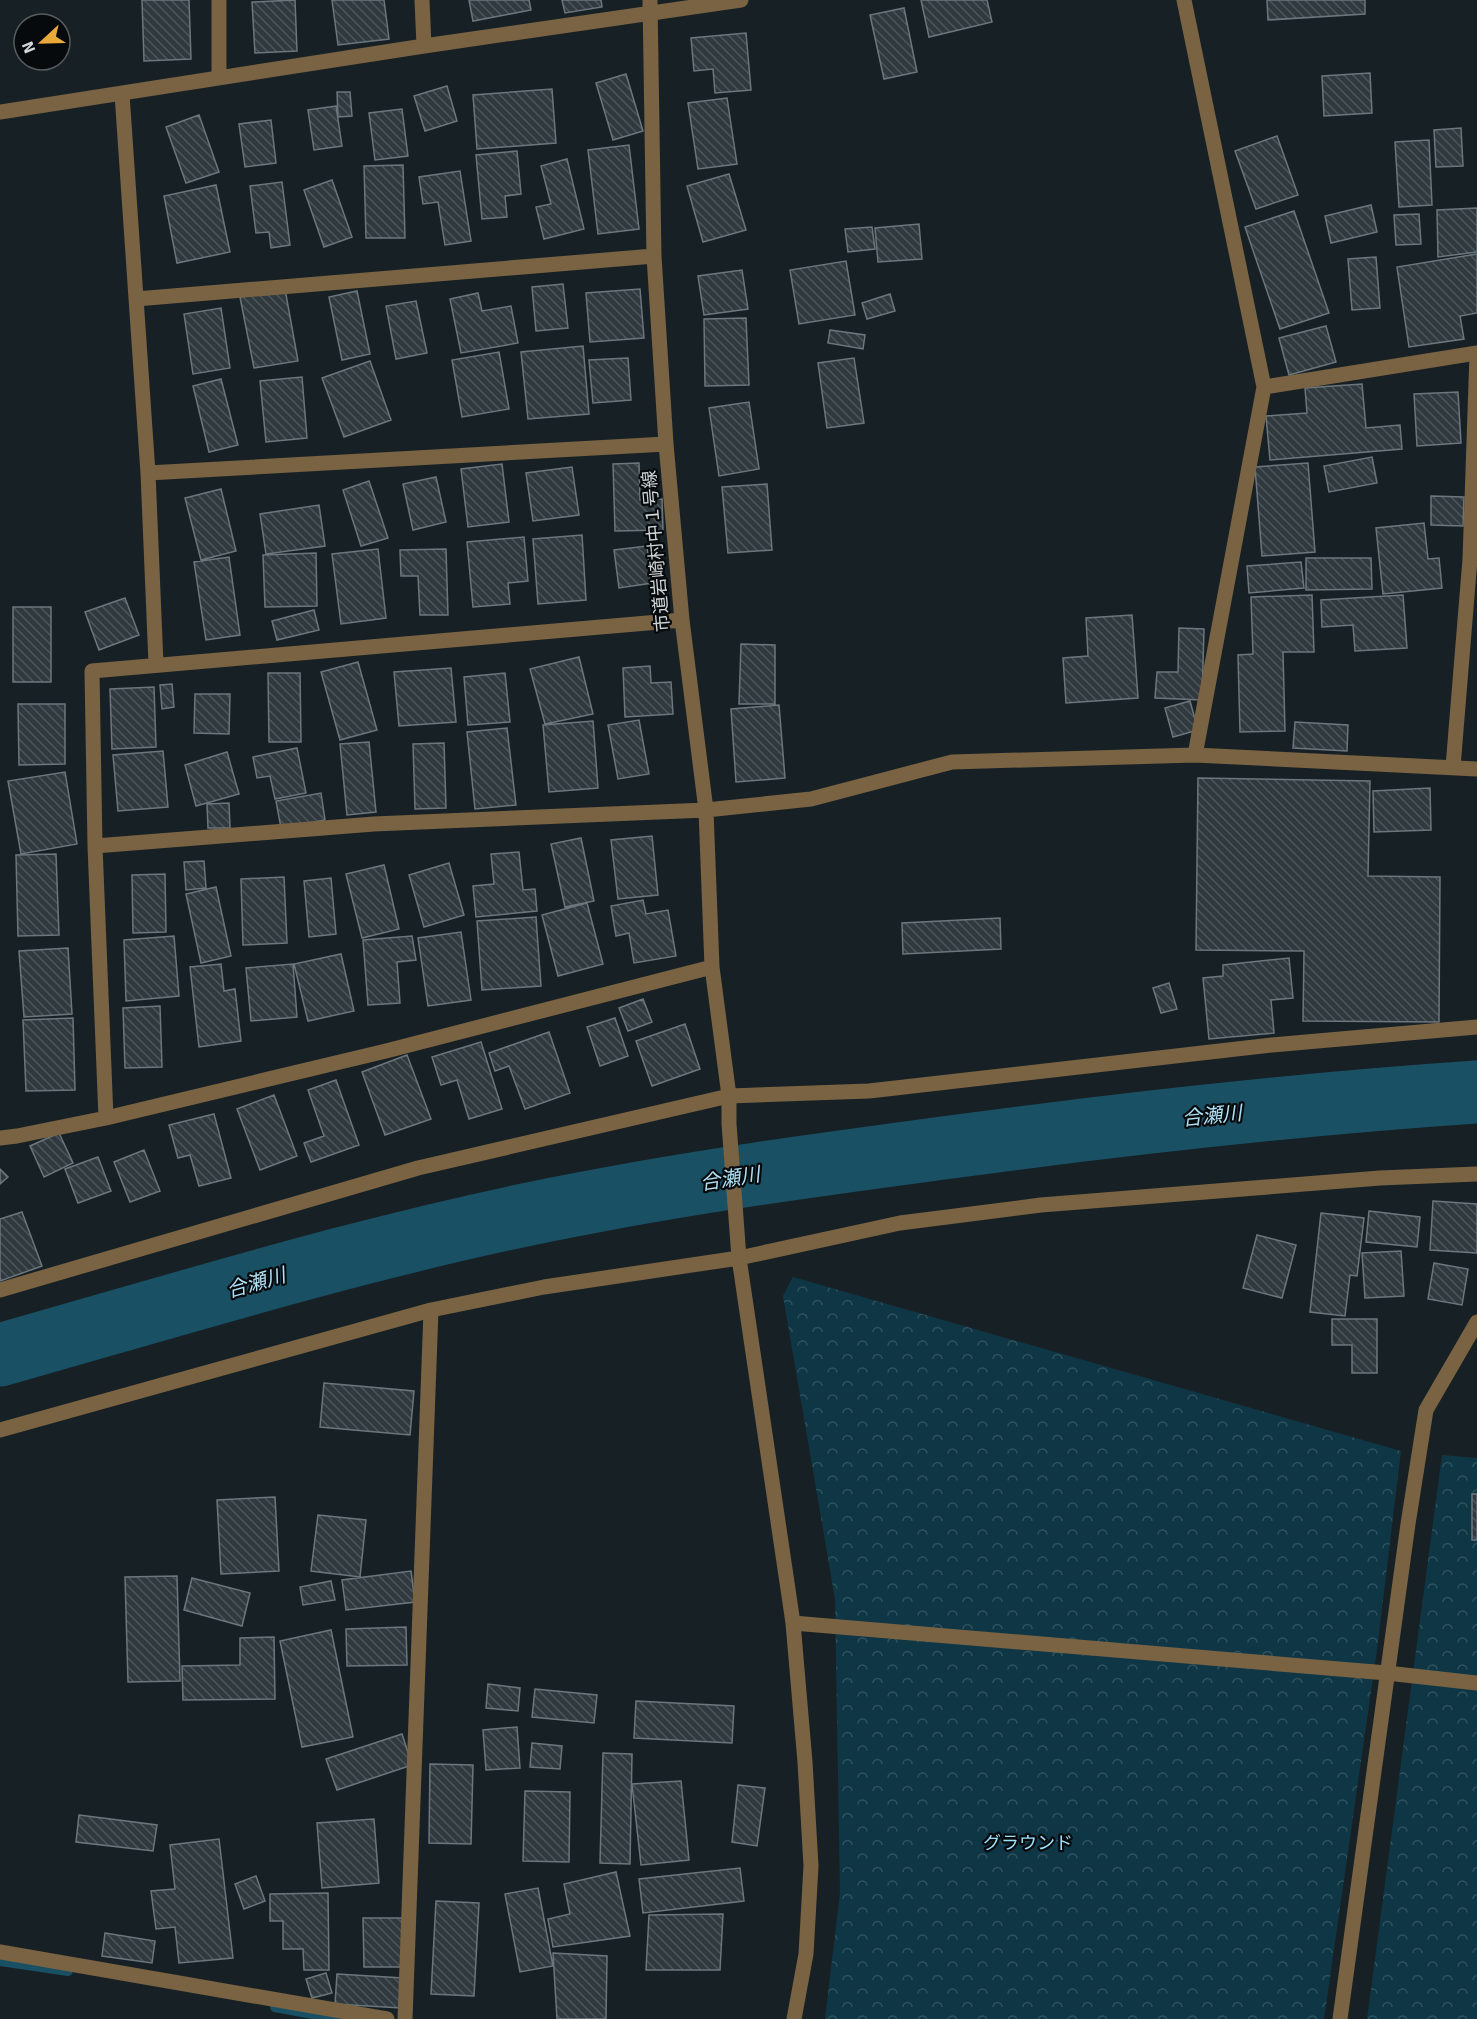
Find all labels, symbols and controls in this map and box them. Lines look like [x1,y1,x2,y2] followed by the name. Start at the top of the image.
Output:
[12,12,72,72] north arrow
[18,38,40,56] text: N
[638,469,674,633] street label: 市道岩崎村中１号線
[1181,1100,1245,1132] water label: 合瀬川
[698,1162,764,1196] water label: 合瀬川
[224,1262,290,1303] water label: 合瀬川
[983,1832,1073,1854] park label: グラウンド

